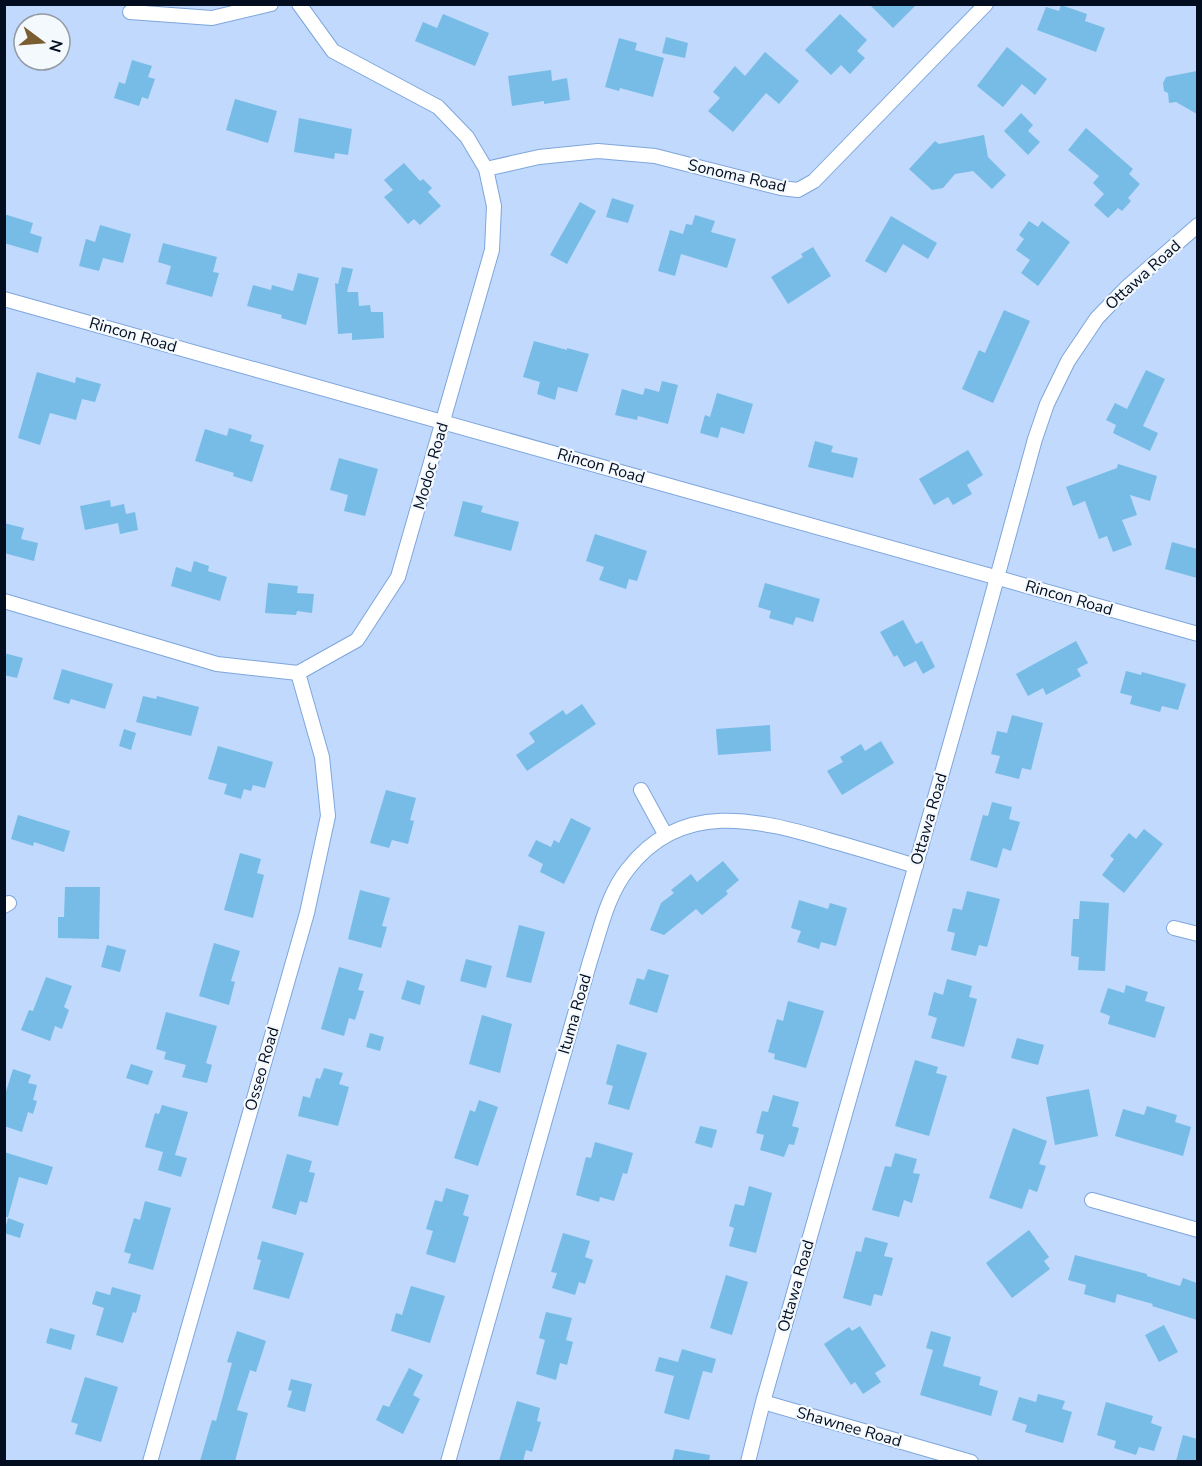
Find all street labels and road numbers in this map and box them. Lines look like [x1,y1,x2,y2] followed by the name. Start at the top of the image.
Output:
[686,154,788,198] street label: Sonoma Road
[1100,235,1186,315] street label: Ottawa Road
[87,312,179,358] street label: Rincon Road
[408,420,454,512] street label: Modoc Road
[555,443,647,489] street label: Rincon Road
[1023,575,1115,621] street label: Rincon Road
[905,770,953,868] street label: Ottawa Road
[553,971,597,1057] street label: Ituma Road
[240,1024,284,1114] street label: Osseo Road
[772,1237,820,1335] street label: Ottawa Road
[794,1402,904,1452] street label: Shawnee Road

